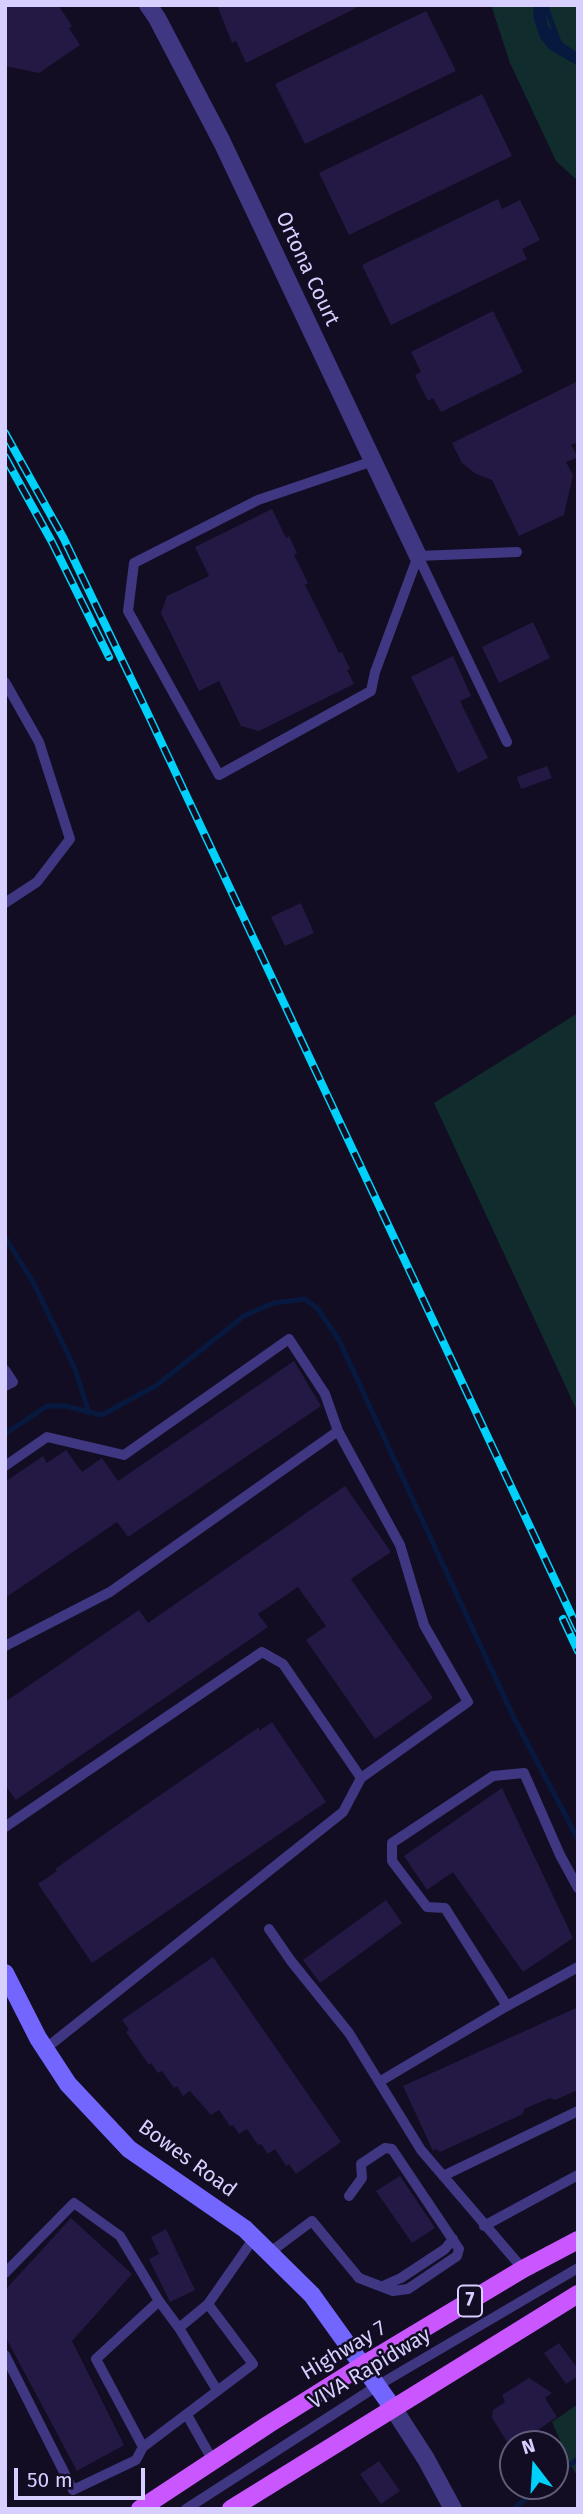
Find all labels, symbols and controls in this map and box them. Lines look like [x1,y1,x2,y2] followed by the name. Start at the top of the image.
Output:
[270,208,344,330] street label: Ortona Court
[133,2115,241,2203] street label: Bowes Road
[458,2286,482,2316] road number: 7
[297,2316,391,2386] street label: Highway 7
[304,2323,436,2415] street label: VIVA Rapidway
[499,2430,569,2500] north arrow
[519,2434,538,2459] text: N
[18,2454,149,2498] scale bar
[27,2467,73,2493] text: 50 m

